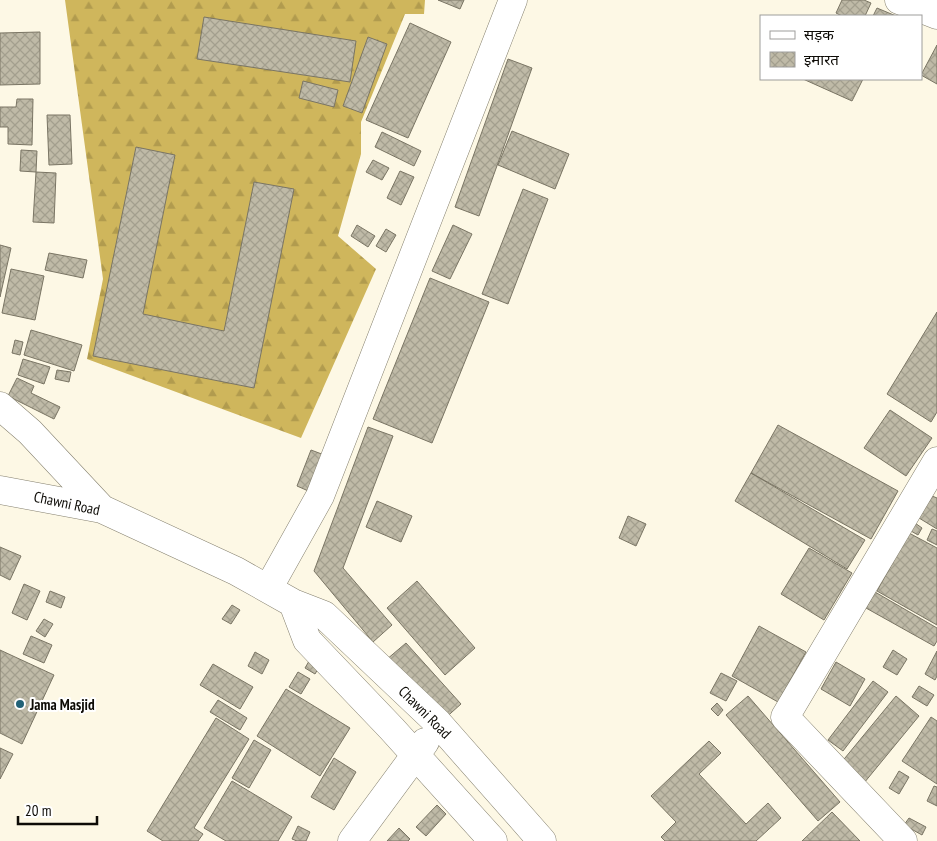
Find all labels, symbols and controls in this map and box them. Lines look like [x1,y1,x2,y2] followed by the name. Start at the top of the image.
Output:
[760,15,922,80] legend
[804,25,834,44] text: सड़क
[804,50,839,69] text: इमारत
[32,487,102,519] street label: Chawni Road
[395,682,455,742] street label: Chawni Road
[29,695,95,714] place label: Jama Masjid
[14,698,26,710] marker: Jama Masjid
[18,794,96,826] scale bar
[25,801,51,820] text: 20 m

